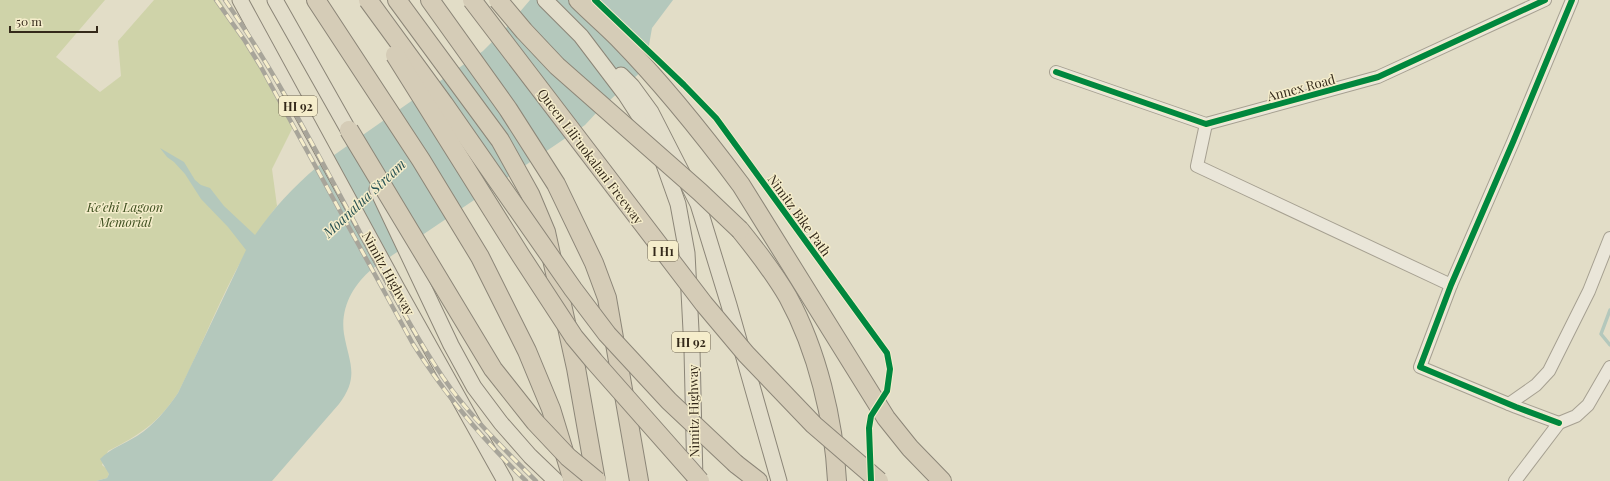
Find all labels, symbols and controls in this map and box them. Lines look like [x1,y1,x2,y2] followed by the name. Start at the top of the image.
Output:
[10,8,97,34] scale bar
[16,13,42,29] text: 50 m
[1264,70,1337,104] street label: Annex Road
[534,85,648,228] street label: Queen Liliʻuokalani Freeway
[279,96,317,116] road number: HI 92
[318,155,410,242] water label: Moanalua Stream
[765,171,836,259] street label: Nimitz Bike Path
[86,198,163,230] park label: Ke'ehi Lagoon Memorial
[359,228,419,318] street label: Nimitz Highway
[648,241,678,261] road number: I H1
[672,332,710,352] road number: HI 92
[684,364,702,458] street label: Nimitz Highway

